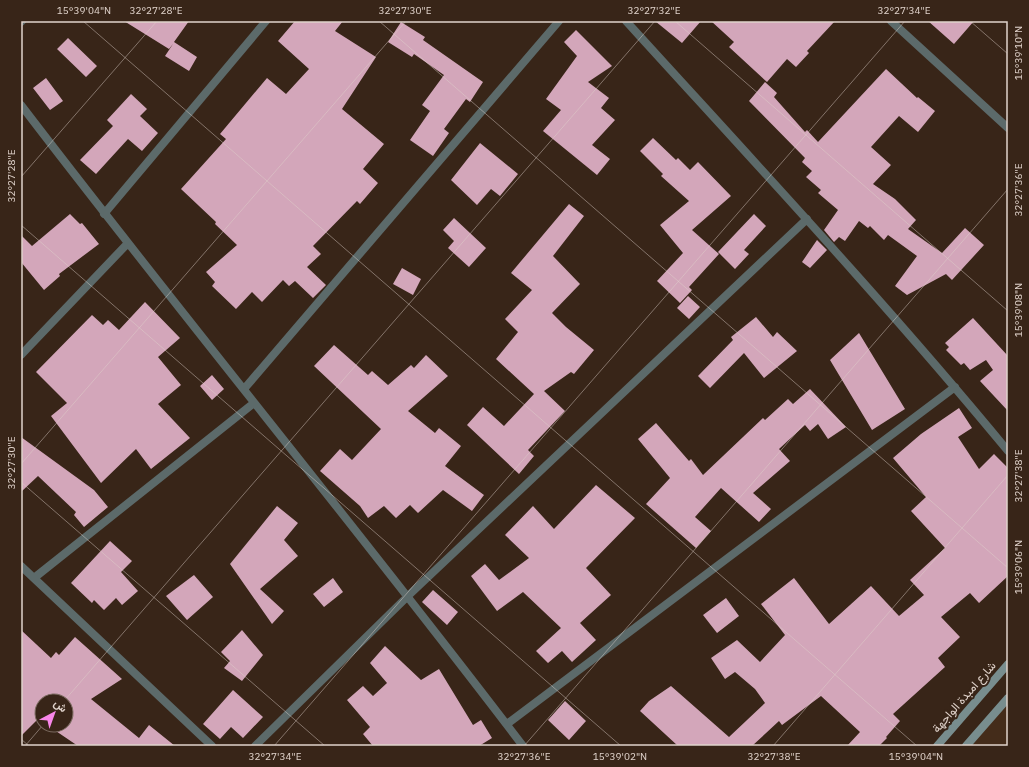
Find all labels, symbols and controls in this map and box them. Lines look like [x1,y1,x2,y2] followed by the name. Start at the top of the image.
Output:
[57,4,111,17] text: 15°39'04"N
[129,4,183,17] text: 32°27'28"E
[378,4,432,17] text: 32°27'30"E
[627,4,681,17] text: 32°27'32"E
[877,4,931,17] text: 32°27'34"E
[1012,26,1025,80] text: 15°39'10"N
[5,149,18,203] text: 32°27'28"E
[1012,163,1025,217] text: 32°27'36"E
[1012,283,1025,337] text: 15°39'08"N
[5,436,18,490] text: 32°27'30"E
[1012,449,1025,503] text: 32°27'38"E
[1012,540,1025,594] text: 15°39'06"N
[929,658,1000,737] street label: شارع امبدة الواجهة
[34,693,74,733] north arrow
[51,696,70,715] text: ش
[248,750,302,763] text: 32°27'34"E
[497,750,551,763] text: 32°27'36"E
[593,750,647,763] text: 15°39'02"N
[747,750,801,763] text: 32°27'38"E
[889,750,943,763] text: 15°39'04"N

